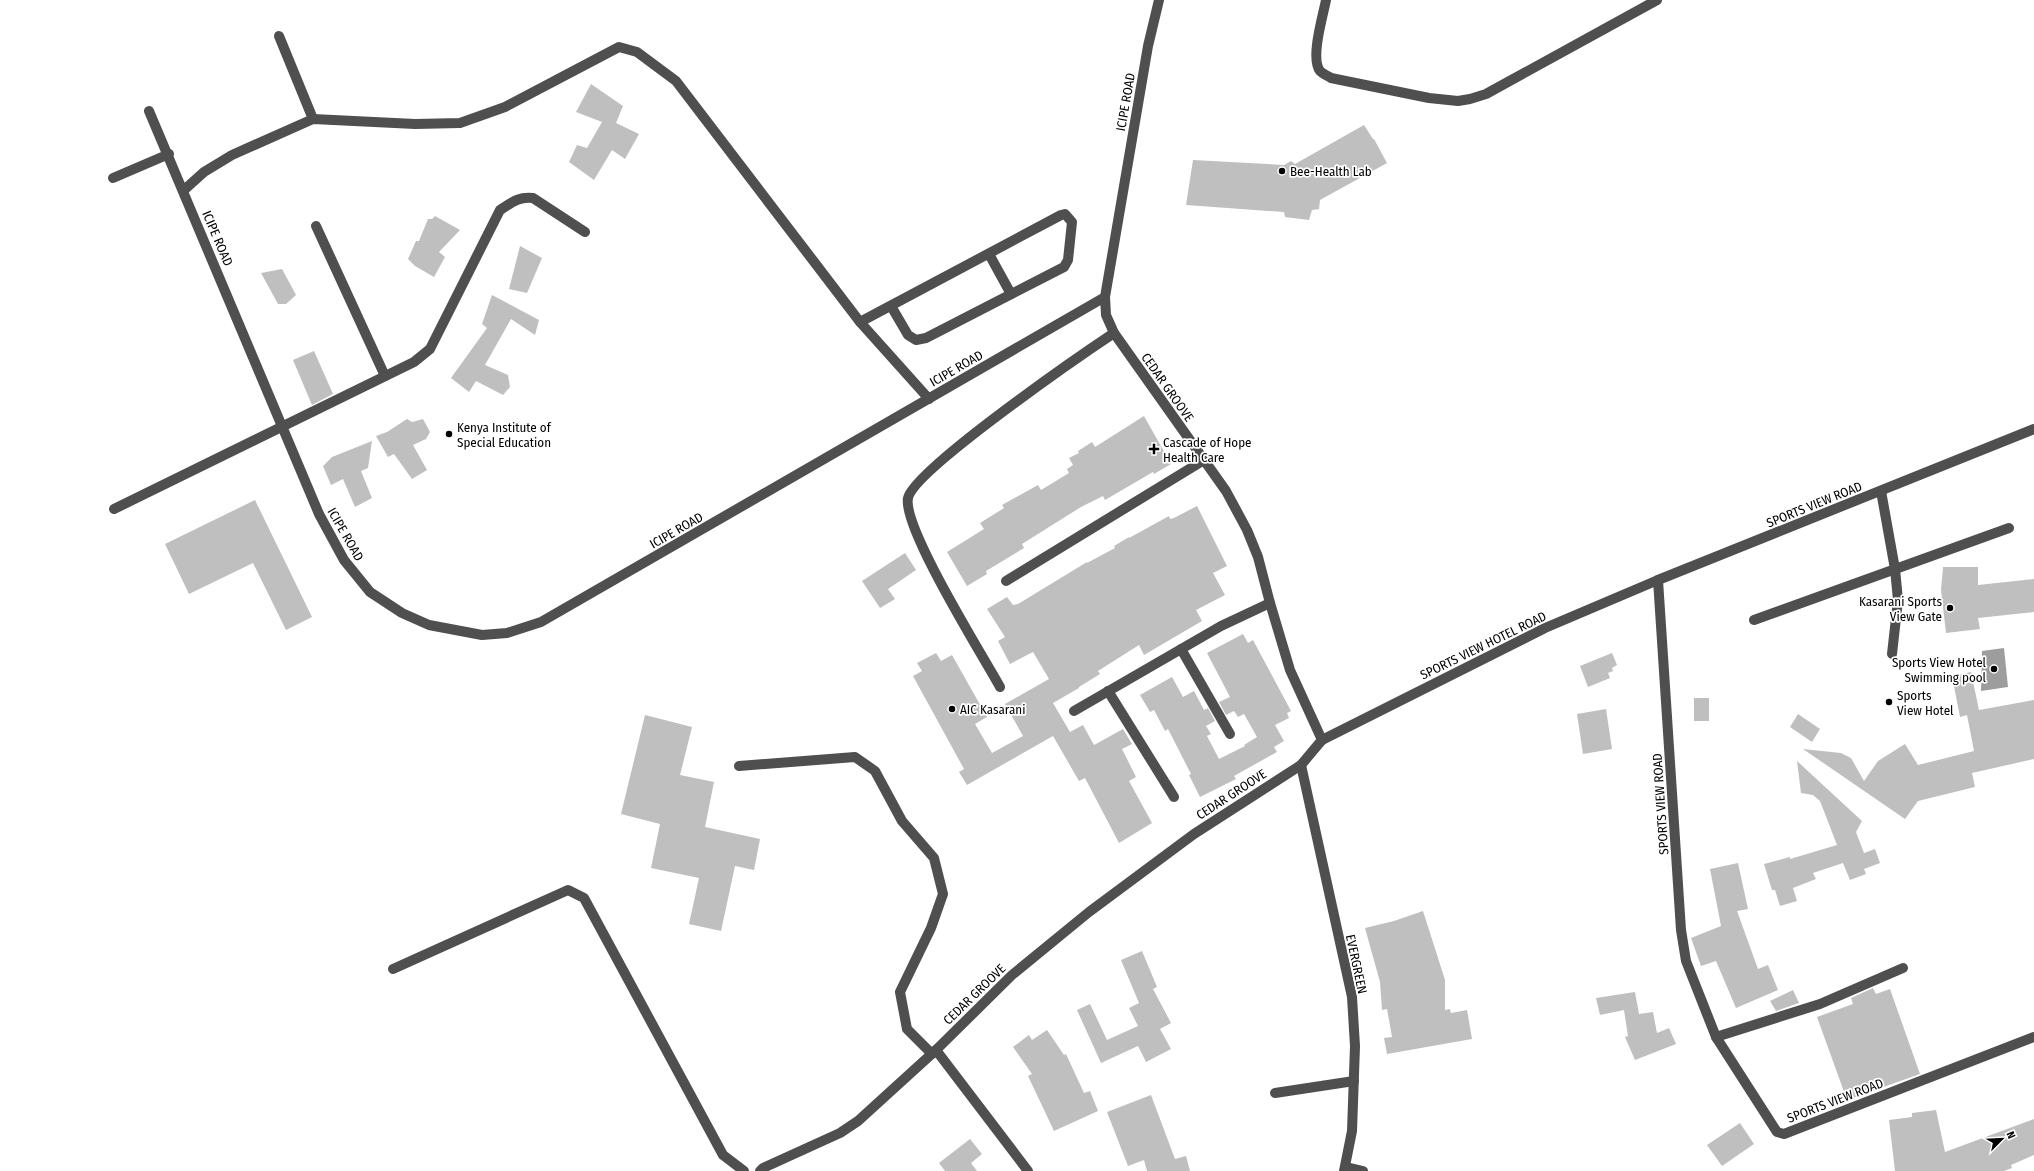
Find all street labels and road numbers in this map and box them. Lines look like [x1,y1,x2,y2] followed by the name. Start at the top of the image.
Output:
[1113,72,1138,132] street label: ICIPE ROAD
[199,208,236,268] street label: ICIPE ROAD
[927,347,985,390] street label: ICIPE ROAD
[1138,350,1197,425] street label: CEDAR GROOVE
[1764,478,1864,530] street label: SPORTS VIEW ROAD
[324,505,367,563] street label: ICIPE ROAD
[647,509,705,552] street label: ICIPE ROAD
[1418,608,1549,683] street label: SPORTS VIEW HOTEL ROAD
[1649,753,1672,855] street label: SPORTS VIEW ROAD
[1193,766,1269,823] street label: CEDAR GROOVE
[1343,933,1370,995] street label: EVERGREEN
[940,961,1009,1028] street label: CEDAR GROOVE
[1785,1075,1885,1126] street label: SPORTS VIEW ROAD

